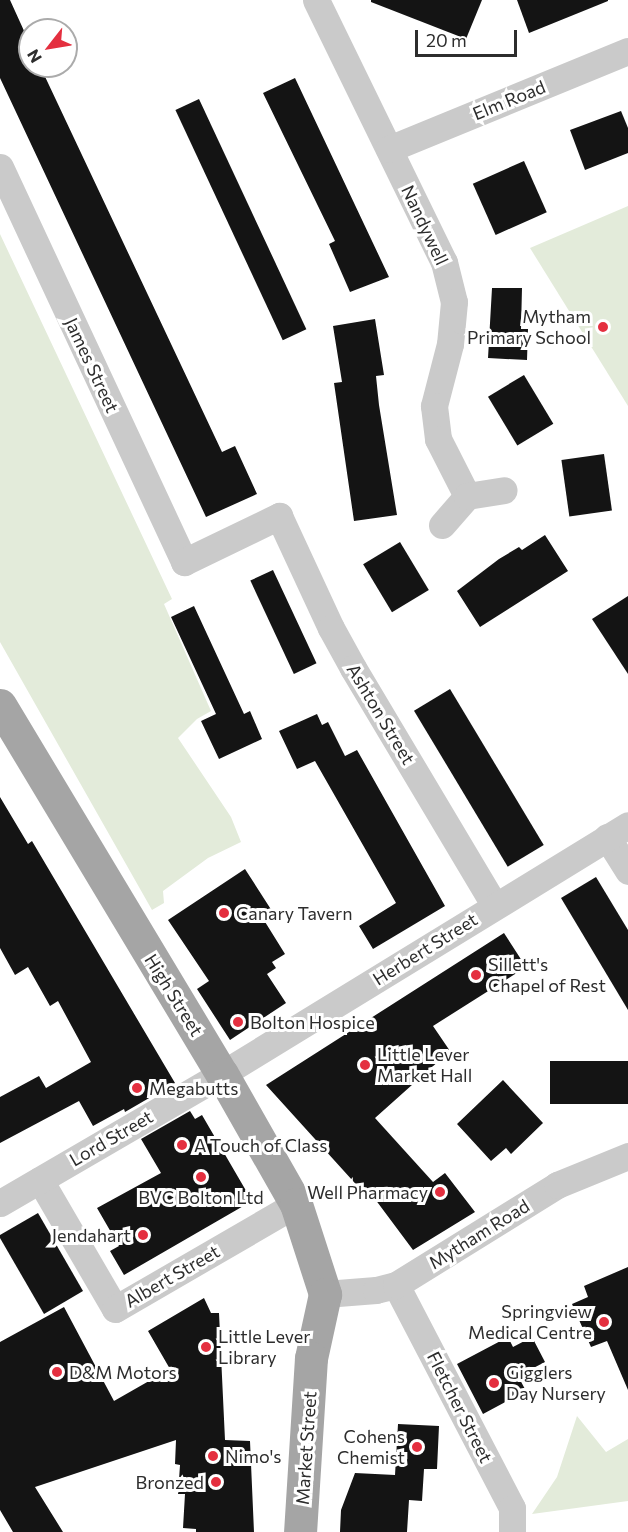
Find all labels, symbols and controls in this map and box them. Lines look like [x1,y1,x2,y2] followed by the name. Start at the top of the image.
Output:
[18,18,78,78] north arrow
[418,18,520,56] scale bar
[426,29,467,51] text: 20 m
[23,46,45,67] text: N
[470,76,548,124] street label: Elm Road
[397,182,453,268] street label: Nandywell
[467,306,591,348] place label: Mytham Primary School
[61,314,123,416] street label: James Street
[596,320,610,334] marker: Mytham Primary School
[342,660,420,768] street label: Ashton Street
[236,902,353,924] place label: Canary Tavern
[217,906,231,920] marker: Canary Tavern
[369,908,481,990] street label: Herbert Street
[140,950,208,1040] street label: High Street
[488,954,606,996] place label: Sillett's Chapel of Rest
[469,968,483,982] marker: Sillett's Chapel of Rest
[250,1011,375,1033] place label: Bolton Hospice
[231,1015,245,1029] marker: Bolton Hospice
[377,1044,472,1086] place label: Little Lever Market Hall
[358,1058,372,1072] marker: Little Lever Market Hall
[149,1077,238,1099] place label: Megabutts
[130,1081,144,1095] marker: Megabutts
[65,1105,157,1171] street label: Lord Street
[194,1134,327,1156] place label: A Touch of Class
[175,1138,189,1152] marker: A Touch of Class
[194,1170,208,1184] marker: BVC Bolton Ltd
[307,1181,428,1203] place label: Well Pharmacy
[433,1185,447,1199] marker: Well Pharmacy
[138,1186,264,1208] place label: BVC Bolton Ltd
[425,1195,533,1273] street label: Mytham Road
[52,1224,131,1246] place label: Jendahart
[136,1228,150,1242] marker: Jendahart
[121,1240,223,1312] street label: Albert Street
[468,1301,592,1344] place label: Springview Medical Centre
[597,1315,611,1329] marker: Springview Medical Centre
[218,1326,310,1368] place label: Little Lever Library
[199,1340,213,1354] marker: Little Lever Library
[423,1348,497,1466] street label: Fletcher Street
[69,1361,177,1383] place label: D&M Motors
[506,1362,606,1404] place label: Gigglers Day Nursery
[50,1365,64,1379] marker: D&M Motors
[487,1376,501,1390] marker: Gigglers Day Nursery
[291,1390,321,1506] street label: Market Street
[337,1426,405,1468] place label: Cohens Chemist
[410,1440,424,1454] marker: Cohens Chemist
[225,1445,281,1467] place label: Nimo's
[206,1449,220,1463] marker: Nimo's
[136,1471,204,1493] place label: Bronzed
[209,1475,223,1489] marker: Bronzed

